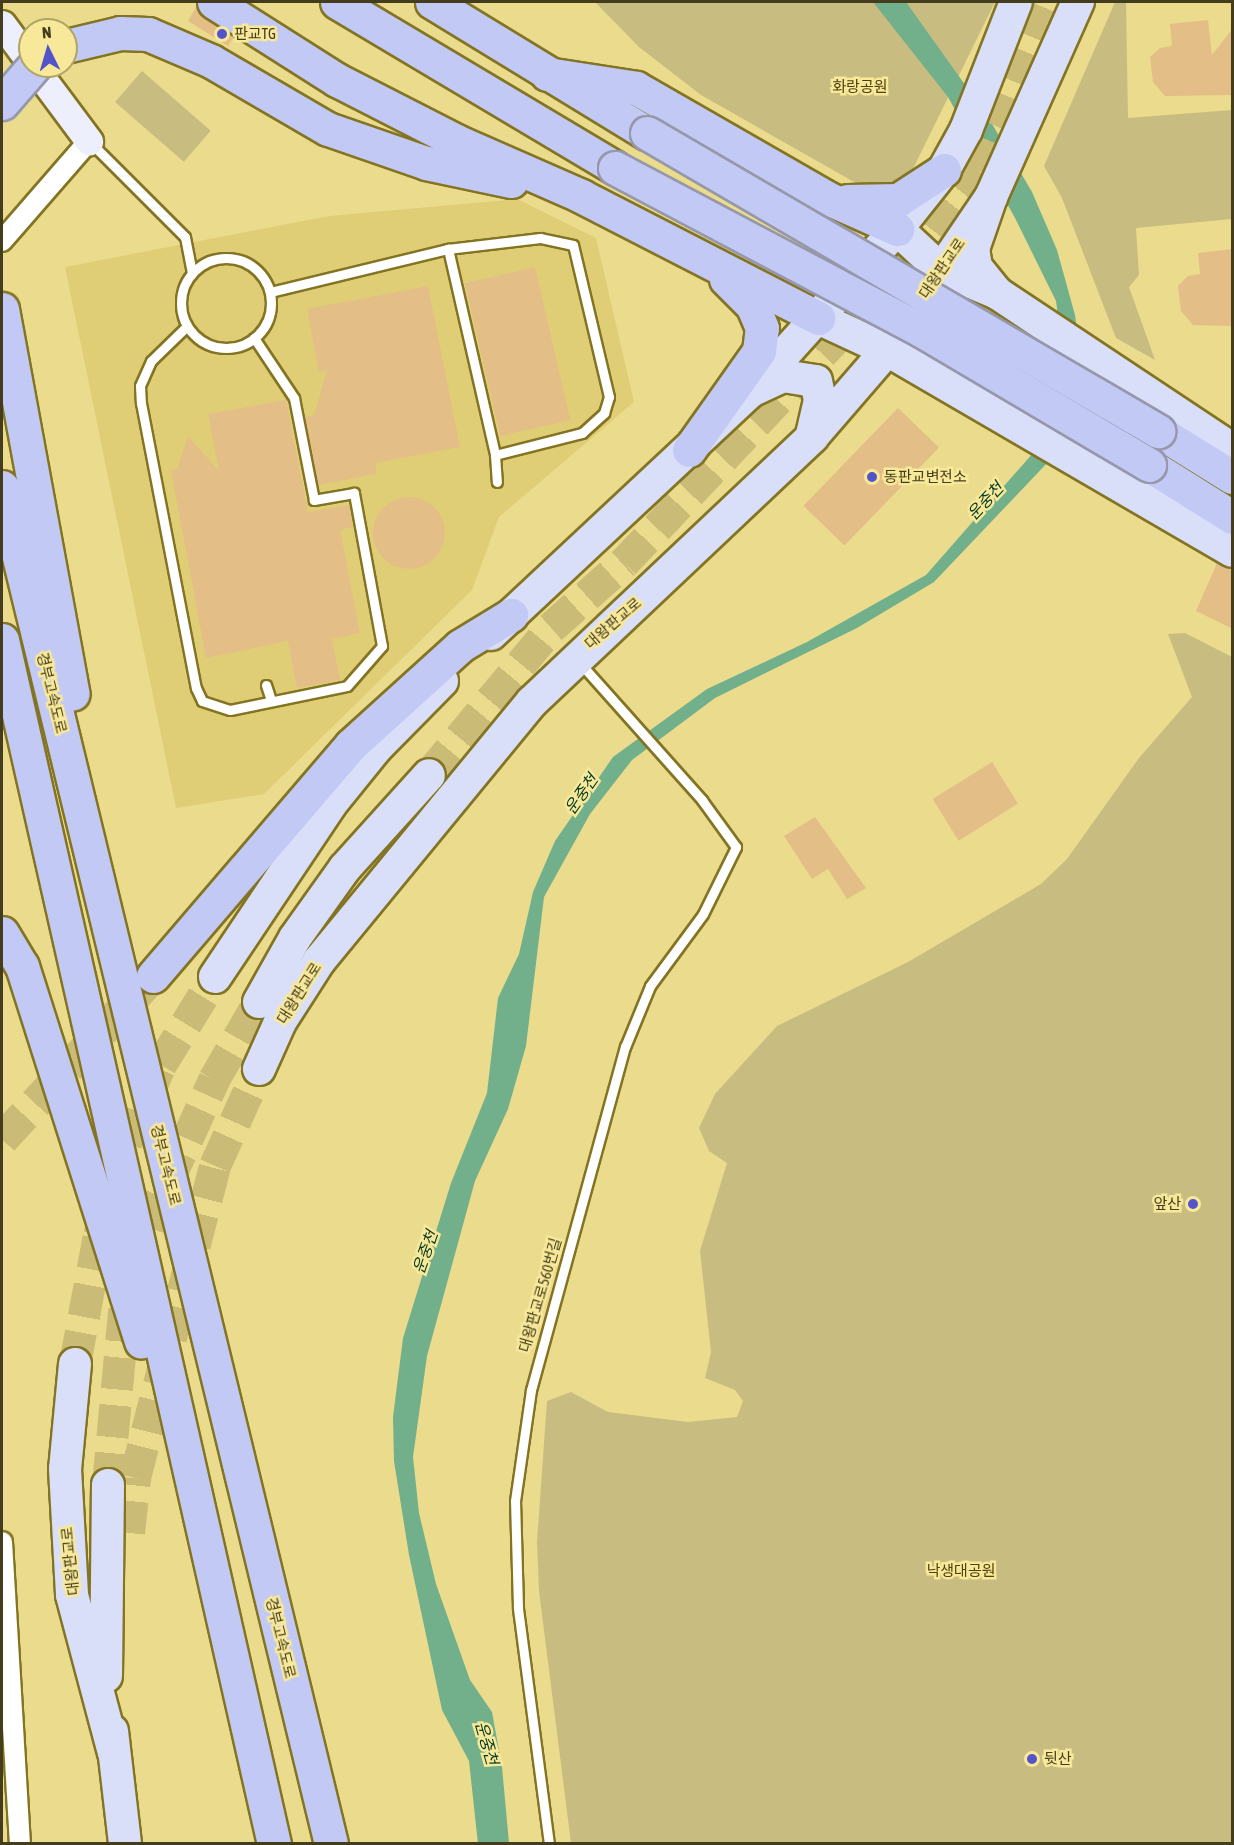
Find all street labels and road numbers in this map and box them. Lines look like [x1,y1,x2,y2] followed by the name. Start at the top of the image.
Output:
[915,234,969,302] street label: 대왕판교로
[581,594,645,652] street label: 대왕판교로
[33,651,71,735] street label: 경부고속도로
[273,959,325,1027] street label: 대왕판교로
[147,1123,185,1207] street label: 경부고속도로
[515,1236,565,1354] street label: 대왕판교로560번길
[57,1526,83,1596] street label: 대왕판교로
[262,1596,300,1680] street label: 경부고속도로

